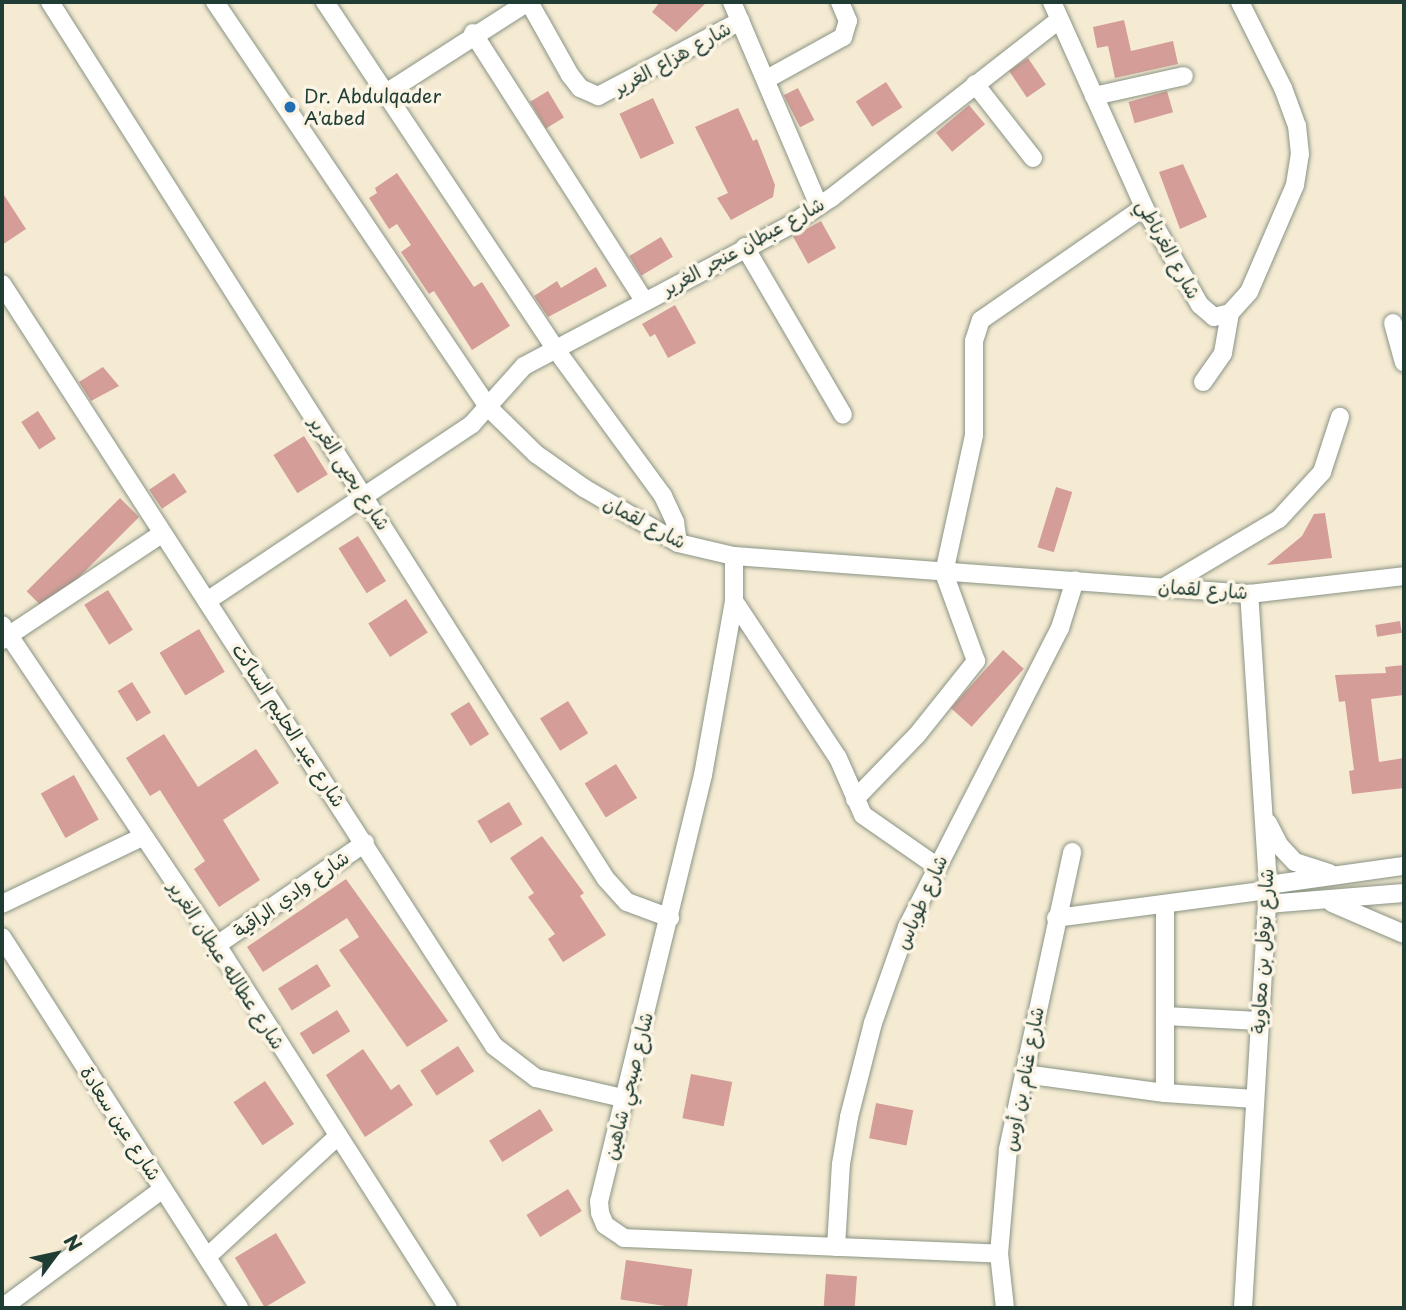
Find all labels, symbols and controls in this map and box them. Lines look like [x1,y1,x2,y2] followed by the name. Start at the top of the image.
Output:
[609,16,735,100] street label: شارع هزاع الغرير
[304,85,442,129] place label: Dr. Abdulqader A'abed
[282,99,298,115] marker: Dr. Abdulqader A'abed
[658,192,828,300] street label: شارع عبطان عنجر الغرير
[1132,195,1206,303] street label: شارع الغرناطي
[305,412,395,534] street label: شارع يحيى الغرير
[600,491,690,553] street label: شارع لقمان
[1157,574,1249,604] street label: شارع لقمان
[228,639,350,811] street label: شارع عبد الحليم الساكت
[229,846,353,942] street label: شارع وادي الراقية
[890,851,952,953] street label: شارع طوباس
[1246,868,1278,1034] street label: شارع نوفل بن معاوية
[164,877,290,1053] street label: شارع عطالله عبطان الغرير
[998,1005,1048,1153] street label: شارع غنام بن أوس
[599,1010,657,1162] street label: شارع صبحي شاهين
[76,1062,166,1184] street label: شارع عين سعادة
[21,1219,91,1289] north arrow
[58,1229,89,1257] text: N

